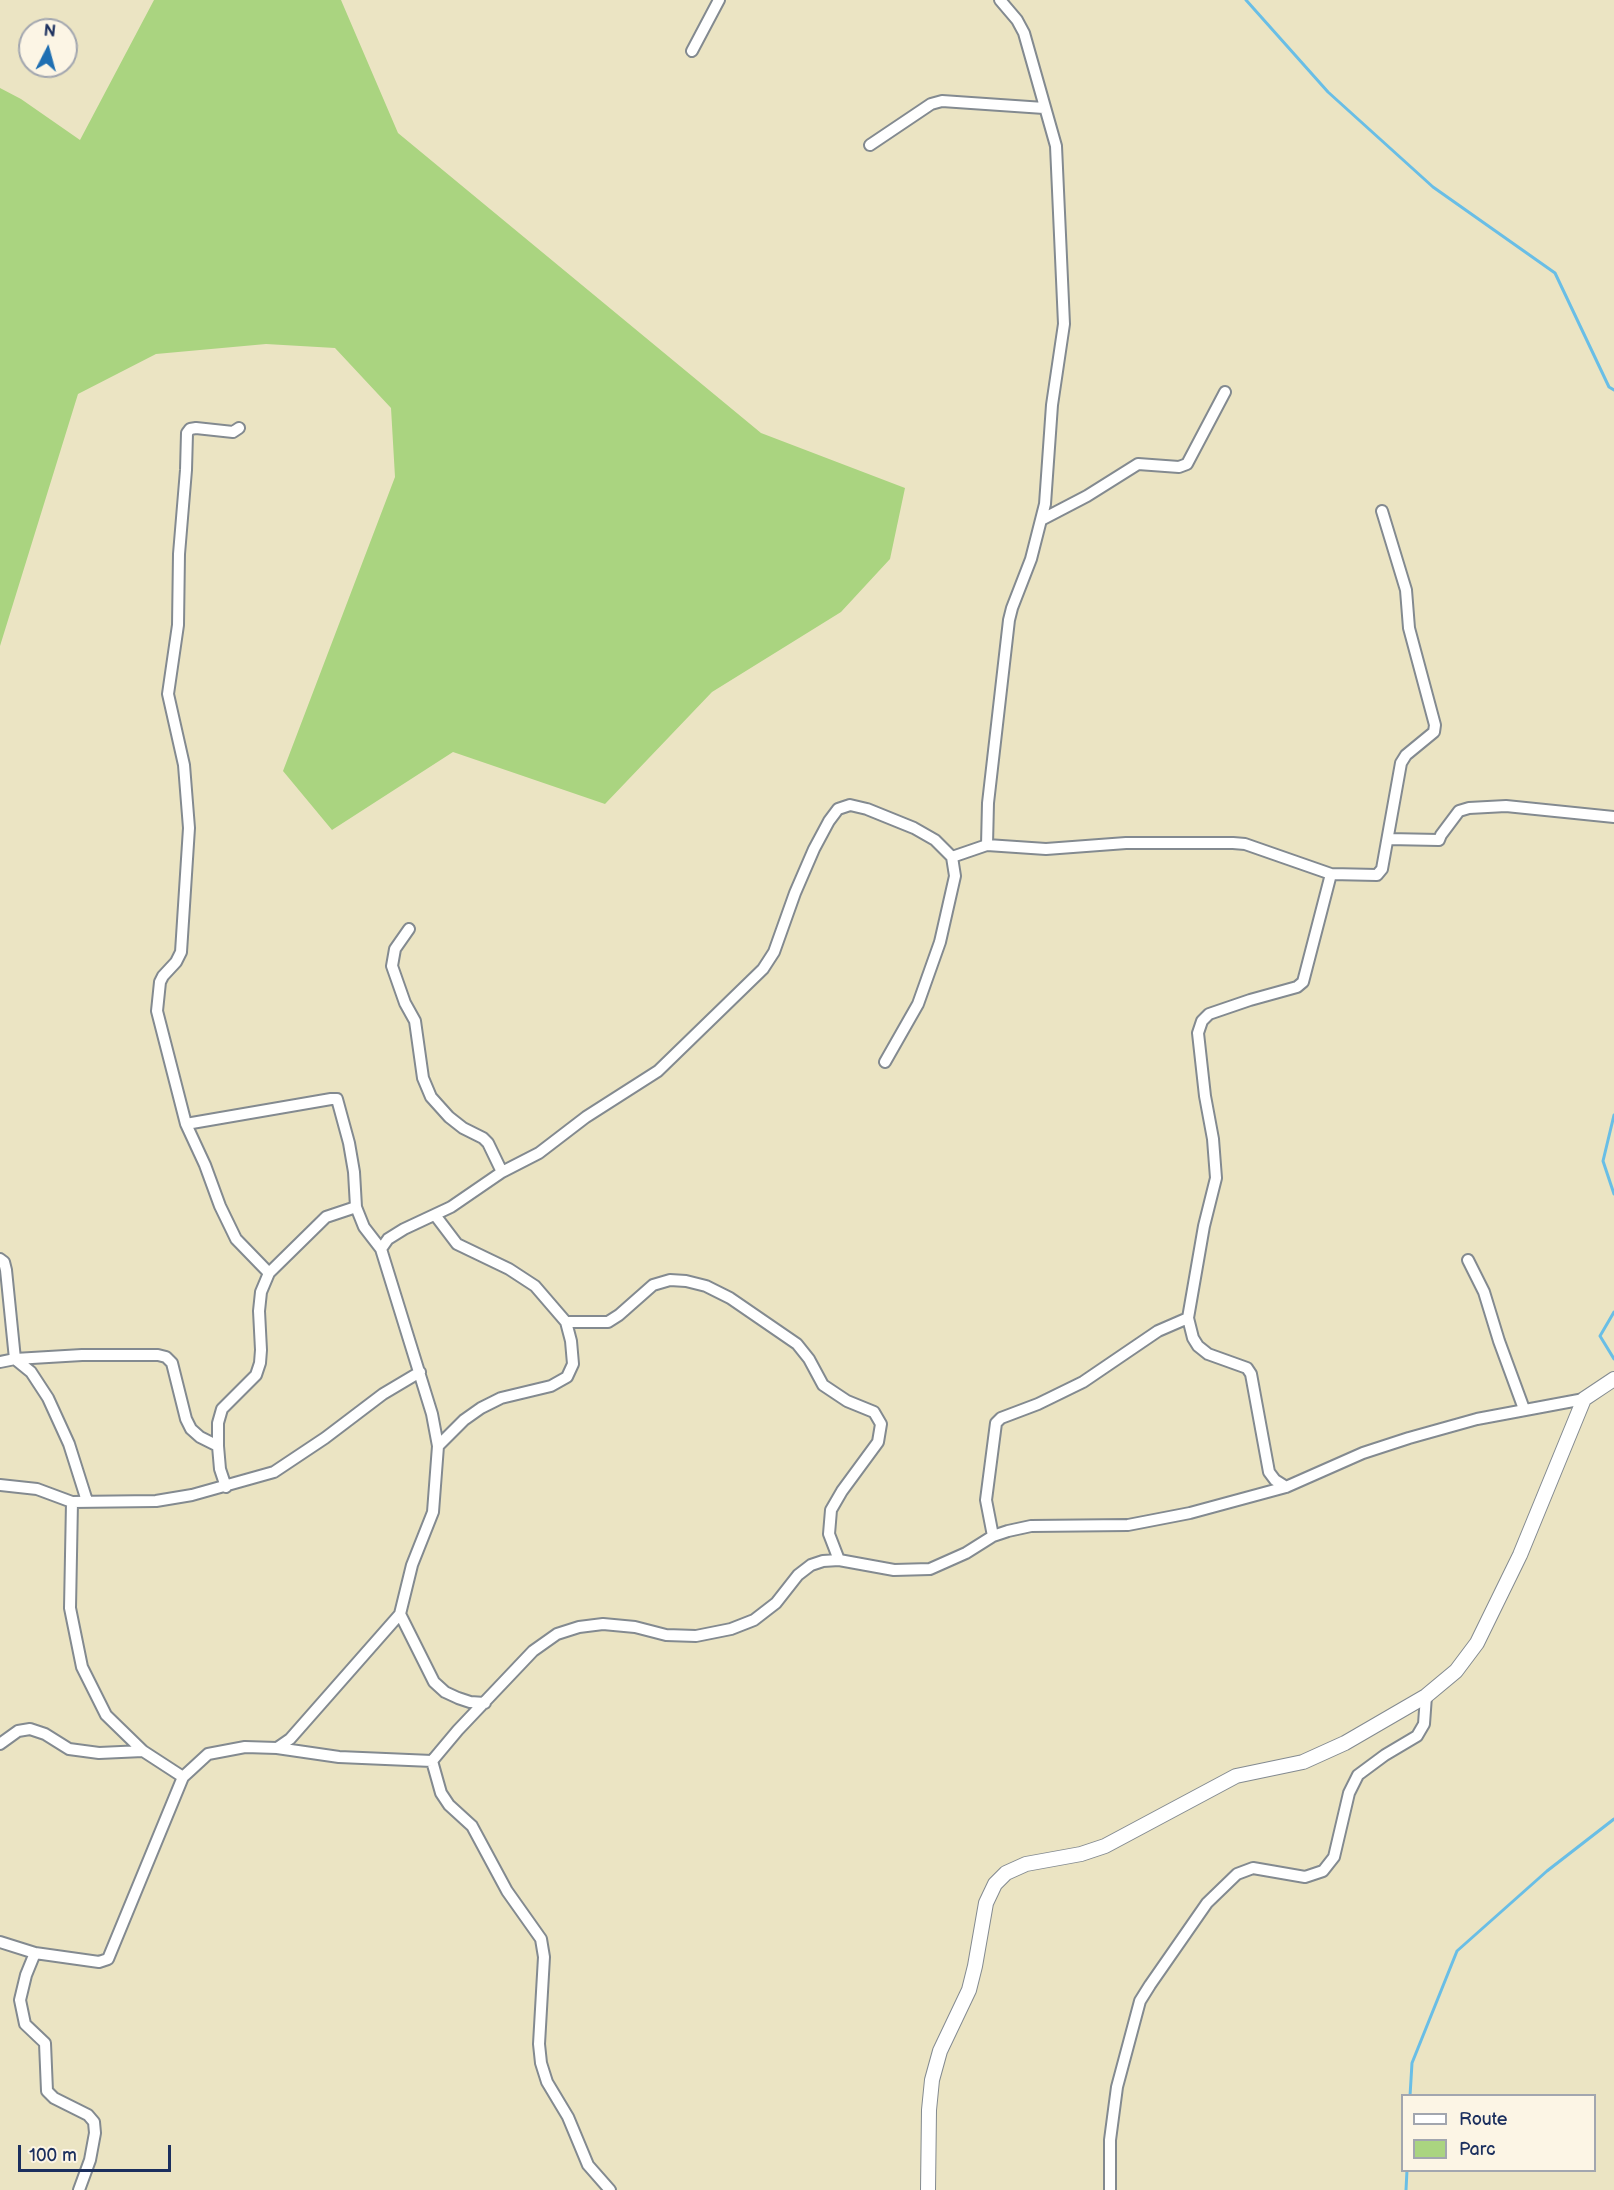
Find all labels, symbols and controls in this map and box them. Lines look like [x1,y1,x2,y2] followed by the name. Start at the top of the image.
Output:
[18,18,78,78] north arrow
[43,22,57,42] text: N
[1401,2094,1596,2172] legend
[1459,2109,1508,2130] text: Route
[21,2133,174,2171] scale bar
[1459,2139,1496,2160] text: Parc
[29,2145,77,2166] text: 100 m

